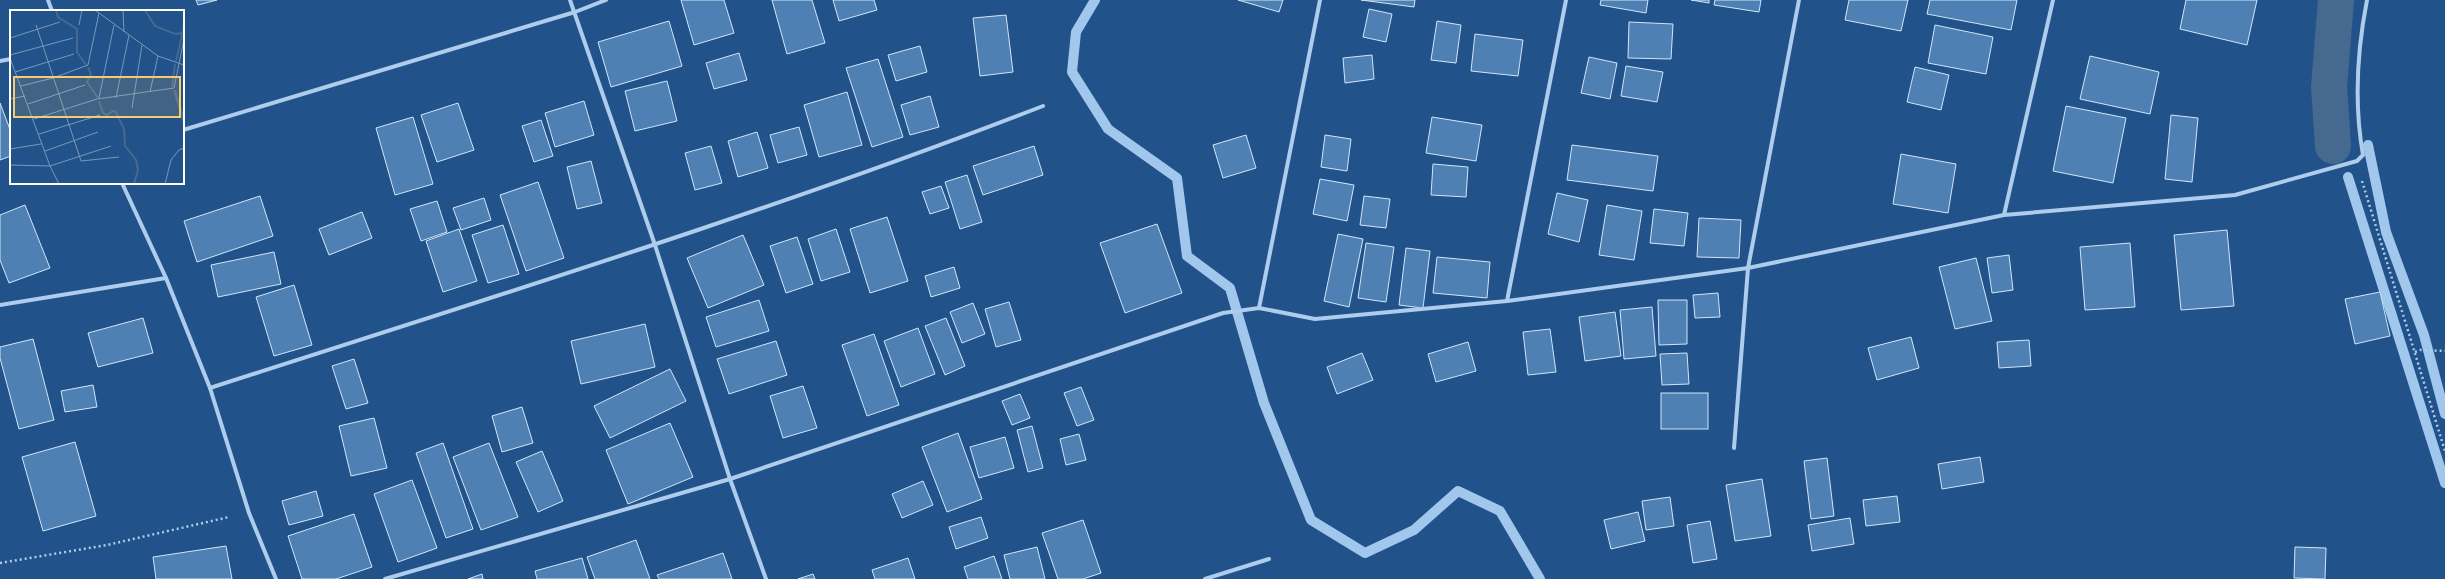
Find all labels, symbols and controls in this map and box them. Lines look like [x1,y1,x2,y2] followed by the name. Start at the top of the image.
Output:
[10,10,184,184] inset map

